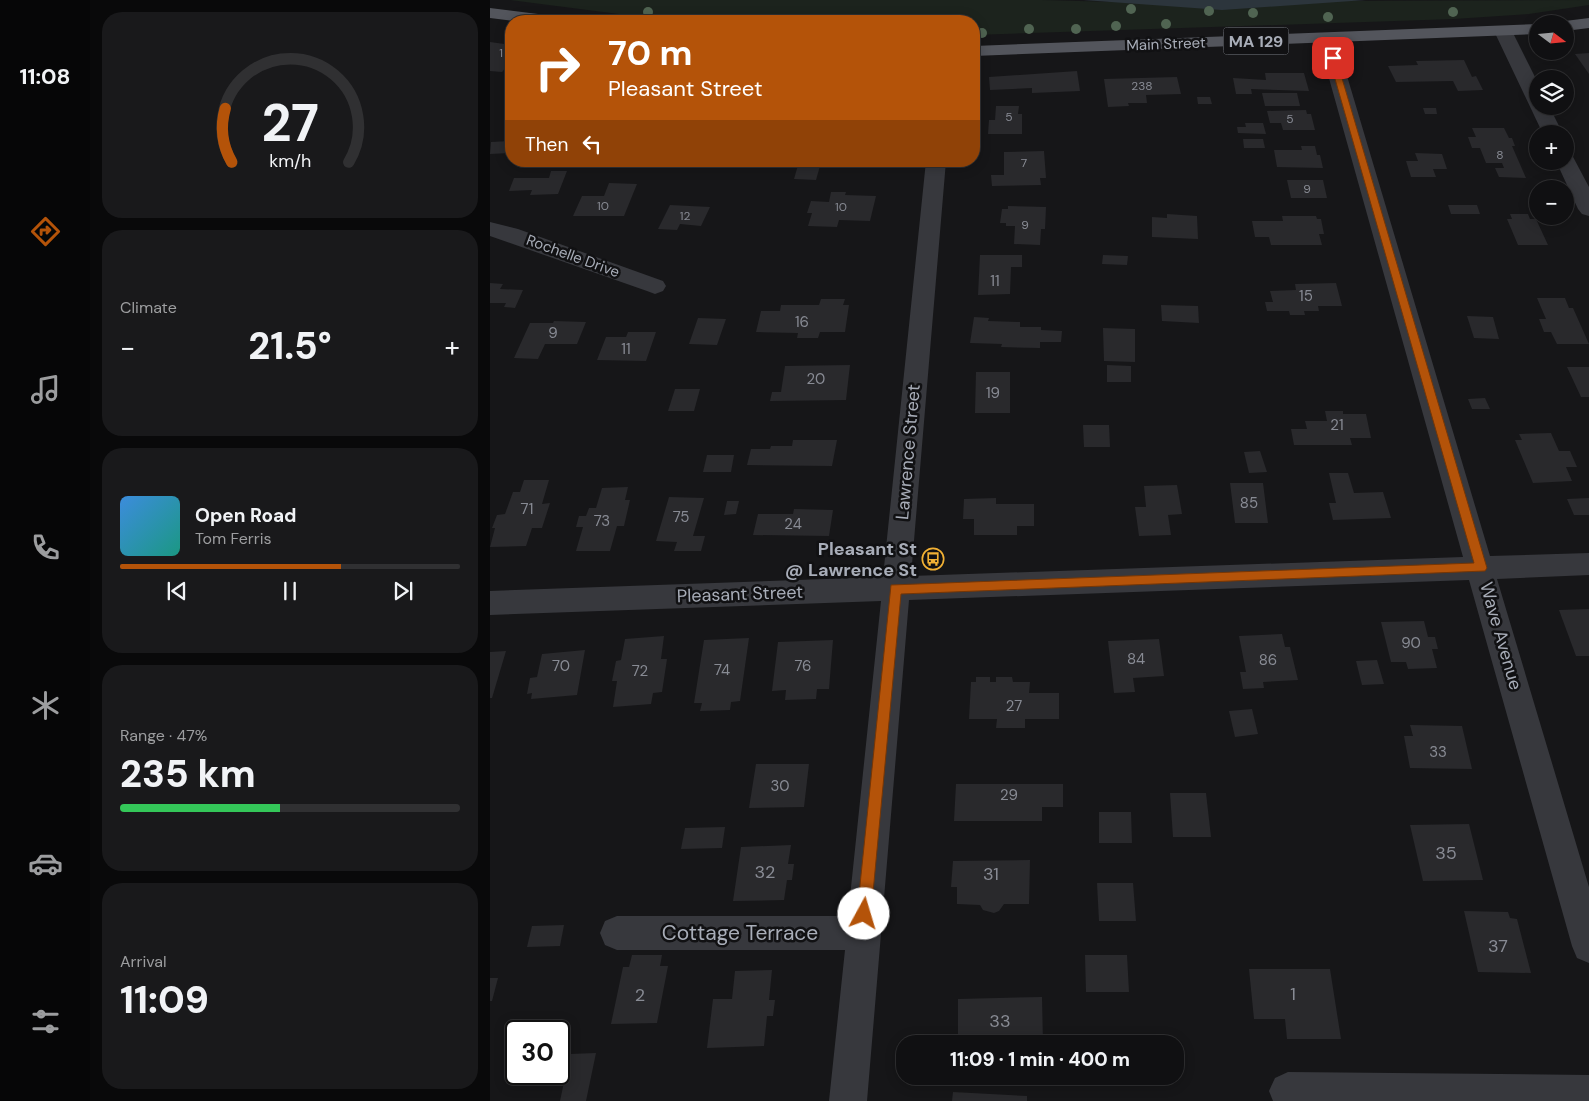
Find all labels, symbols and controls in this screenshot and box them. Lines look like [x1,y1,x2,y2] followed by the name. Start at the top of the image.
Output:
[1529,15,1574,60] north arrow
[1529,15,1574,225] map controls
[1224,27,1288,54] road number: MA 129
[608,30,692,76] text: 70 m
[1126,33,1206,55] street label: Main Street
[525,35,590,100] icon: right
[1312,37,1354,79] pin
[1319,44,1347,72] icon: arrive
[499,45,503,61] house number: 1
[19,62,71,91] text: 11:08
[1529,70,1574,115] button: layers
[608,74,763,103] text: Pleasant Street
[1131,78,1153,94] house number: 238
[261,89,319,157] text: 27
[1005,109,1013,125] house number: 5
[1286,111,1294,127] house number: 5
[1529,125,1574,170] button: +
[578,130,606,158] icon: left
[525,132,568,157] text: Then
[1496,147,1504,163] house number: 8
[269,149,311,173] text: km/h
[1021,155,1027,171] house number: 7
[1529,180,1574,225] button: −
[1303,181,1311,197] house number: 9
[597,198,609,214] house number: 10
[835,199,847,215] house number: 10
[680,208,690,224] house number: 12
[28,214,63,249] icon: directions
[1021,217,1029,233] house number: 9
[524,230,622,282] street label: Rochelle Drive
[990,271,1000,291] house number: 11
[1299,286,1313,306] house number: 15
[120,297,177,318] text: Climate
[795,312,809,332] house number: 16
[248,321,332,371] text: 21.5°
[548,323,558,343] house number: 9
[120,329,135,366] text: −
[445,329,460,366] text: +
[621,339,631,359] house number: 11
[807,369,825,389] house number: 20
[28,372,63,407] icon: music
[890,383,926,521] street label: Lawrence Street
[986,383,1000,403] house number: 19
[1330,415,1344,435] house number: 21
[1240,493,1258,513] house number: 85
[521,499,533,519] house number: 71
[195,503,297,528] text: Open Road
[673,507,689,527] house number: 75
[594,511,610,531] house number: 73
[784,514,802,534] house number: 24
[195,528,272,549] text: Tom Ferris
[28,530,63,565] icon: phone
[785,537,917,582] place label: Pleasant St @ Lawrence St
[921,547,945,571] bus stop icon: Pleasant St @ Lawrence St
[163,577,191,605] icon: previous
[276,577,304,605] icon: pause
[389,577,417,605] icon: next
[1474,579,1528,693] street label: Wave Avenue
[676,580,804,608] street label: Pleasant Street
[1401,633,1421,653] house number: 90
[1127,649,1145,669] house number: 84
[1259,650,1277,670] house number: 86
[552,656,570,676] house number: 70
[794,656,812,676] house number: 76
[714,660,730,680] house number: 74
[632,661,648,681] house number: 72
[28,688,63,723] icon: climate
[1006,696,1022,716] house number: 27
[120,725,207,746] text: Range · 47%
[1429,742,1447,762] house number: 33
[120,749,256,799] text: 235 km
[770,776,790,796] house number: 30
[1000,785,1018,805] house number: 29
[1435,841,1457,865] house number: 35
[28,846,63,881] icon: car
[754,860,776,884] house number: 32
[983,862,999,886] house number: 31
[837,887,889,939] position arrow
[662,919,818,947] street label: Cottage Terrace
[1488,934,1508,958] house number: 37
[120,951,167,972] text: Arrival
[120,975,209,1025] text: 11:09
[1290,982,1296,1006] house number: 1
[635,983,645,1007] house number: 2
[28,1004,63,1039] icon: filters
[989,1009,1011,1033] house number: 33
[505,1020,570,1085] speed limit sign: 30
[950,1047,1130,1072] text: 11:09 · 1 min · 400 m

